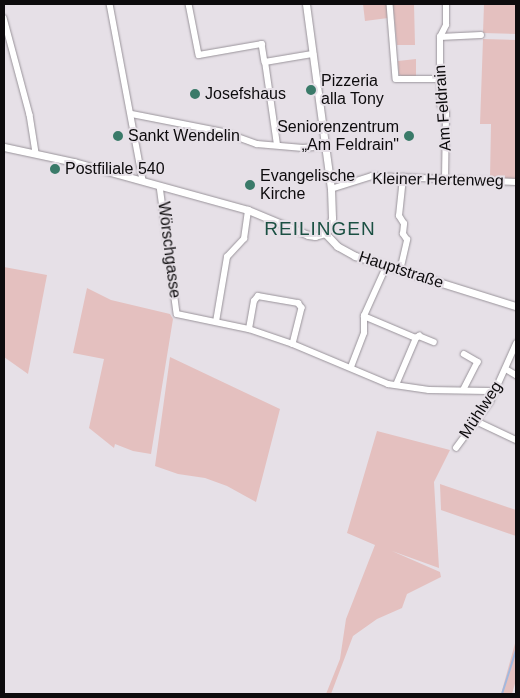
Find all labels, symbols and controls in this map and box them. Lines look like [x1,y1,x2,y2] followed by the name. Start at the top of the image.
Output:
[430,64,456,152] street label: Am Feldrain
[321,71,384,109] place label: Pizzeria alla Tony
[205,84,286,104] place label: Josefshaus
[305,84,317,96] marker: Pizzeria alla Tony
[189,88,201,100] marker: Josefshaus
[277,117,399,155] place label: Seniorenzentrum „Am Feldrain"
[128,126,240,146] place label: Sankt Wendelin
[112,130,124,142] marker: Sankt Wendelin
[403,130,415,142] marker: Seniorenzentrum „Am Feldrain"
[65,159,165,179] place label: Postfiliale 540
[49,163,61,175] marker: Postfiliale 540
[260,166,355,204] place label: Evangelische Kirche
[372,169,504,191] street label: Kleiner Hertenweg
[244,179,256,191] marker: Evangelische Kirche
[154,201,184,299] street label: Wörschgasse
[263,218,377,240] district label: REILINGEN
[356,247,446,293] street label: Hauptstraße
[456,378,506,442] street label: Mühlweg

